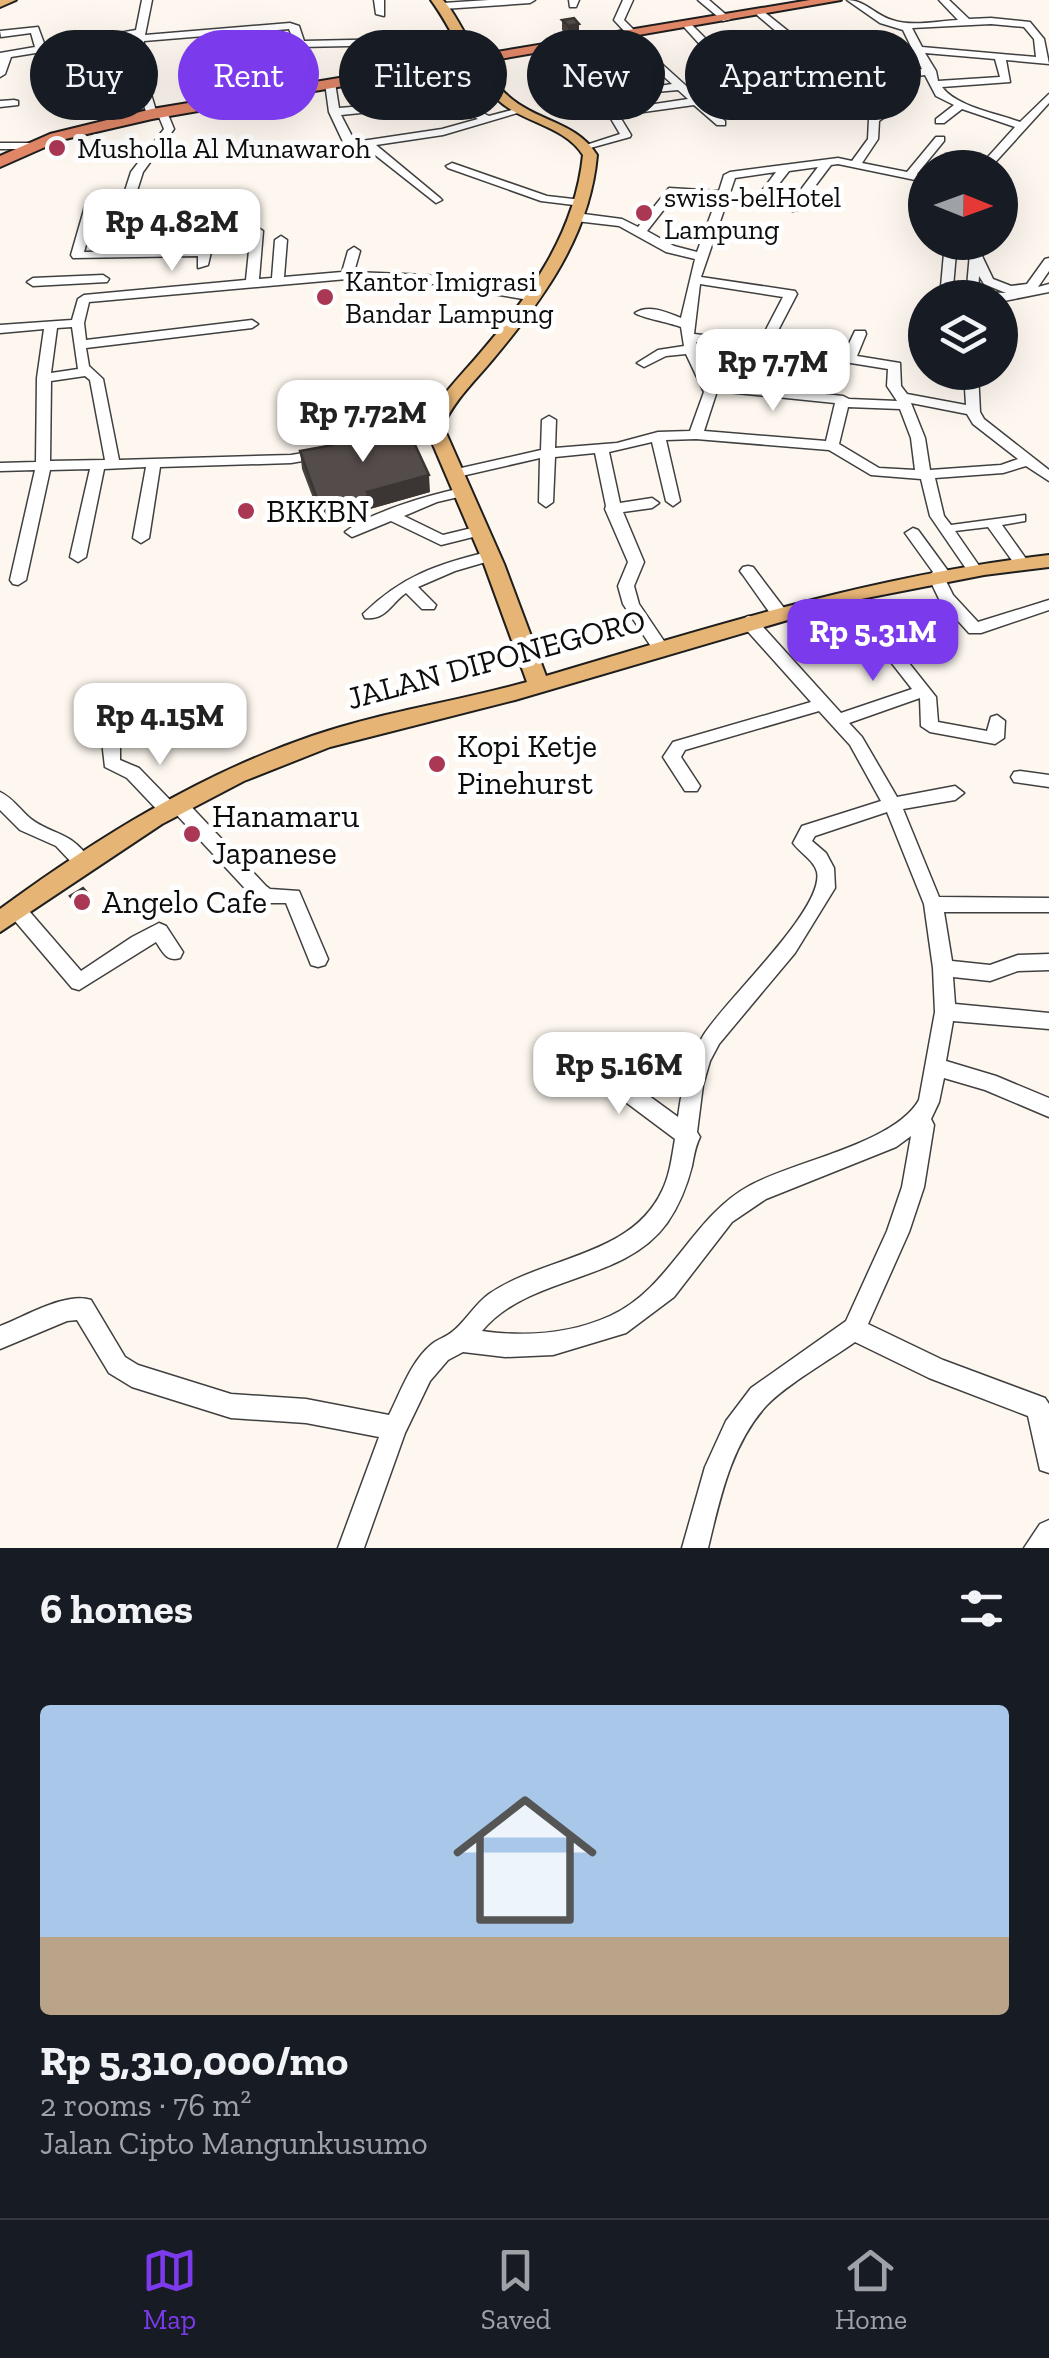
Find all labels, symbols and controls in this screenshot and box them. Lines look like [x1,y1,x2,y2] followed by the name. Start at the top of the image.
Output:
[30,30,158,120] chip: Buy
[178,30,319,120] chip: Rent
[339,30,507,120] chip: Filters
[527,30,665,120] chip: New
[685,30,921,120] chip: Apartment
[77,132,371,165] place label: Musholla Al Munawaroh
[46,137,68,159] marker: Musholla Al Munawaroh
[908,150,1018,260] north arrow
[908,150,1018,390] map controls
[664,181,841,246] place label: swiss-belHotel Lampung
[69,189,275,274] pin: Rp 4.82M
[105,202,239,240] text: Rp 4.82M
[633,202,655,224] marker: swiss-belHotel Lampung
[345,265,554,330] place label: Kantor Imigrasi Bandar Lampung
[908,280,1018,390] button: layers
[314,286,336,308] marker: Kantor Imigrasi Bandar Lampung
[681,329,865,414] pin: Rp 7.7M
[718,342,828,380] text: Rp 7.7M
[260,380,466,465] pin: Rp 7.72M
[299,393,427,431] text: Rp 7.72M
[266,492,369,530] place label: BKKBN
[235,500,257,522] marker: BKKBN
[770,599,976,684] pin: Rp 5.31M
[343,601,649,717] street label: JALAN DIPONEGORO
[809,612,937,650] text: Rp 5.31M
[57,683,263,768] pin: Rp 4.15M
[96,696,224,734] text: Rp 4.15M
[457,727,597,802] place label: Kopi Ketje Pinehurst
[426,753,448,775] marker: Kopi Ketje Pinehurst
[212,797,360,872] place label: Hanamaru Japanese
[181,823,203,845] marker: Hanamaru Japanese
[102,883,267,921] place label: Angelo Cafe
[71,891,93,913] marker: Angelo Cafe
[516,1032,722,1117] pin: Rp 5.16M
[555,1045,683,1083] text: Rp 5.16M
[954,1581,1009,1636] icon: filters
[40,1583,193,1634] text: 6 homes
[435,1770,615,1950] icon: home
[40,2035,348,2086] text: Rp 5,310,000/mo
[40,2086,251,2124] text: 2 rooms · 76 m²
[40,2124,428,2162] text: Jalan Cipto Mangunkusumo
[142,2243,197,2336] tab: Map
[481,2243,551,2336] tab: Saved
[835,2243,907,2336] tab: Home

